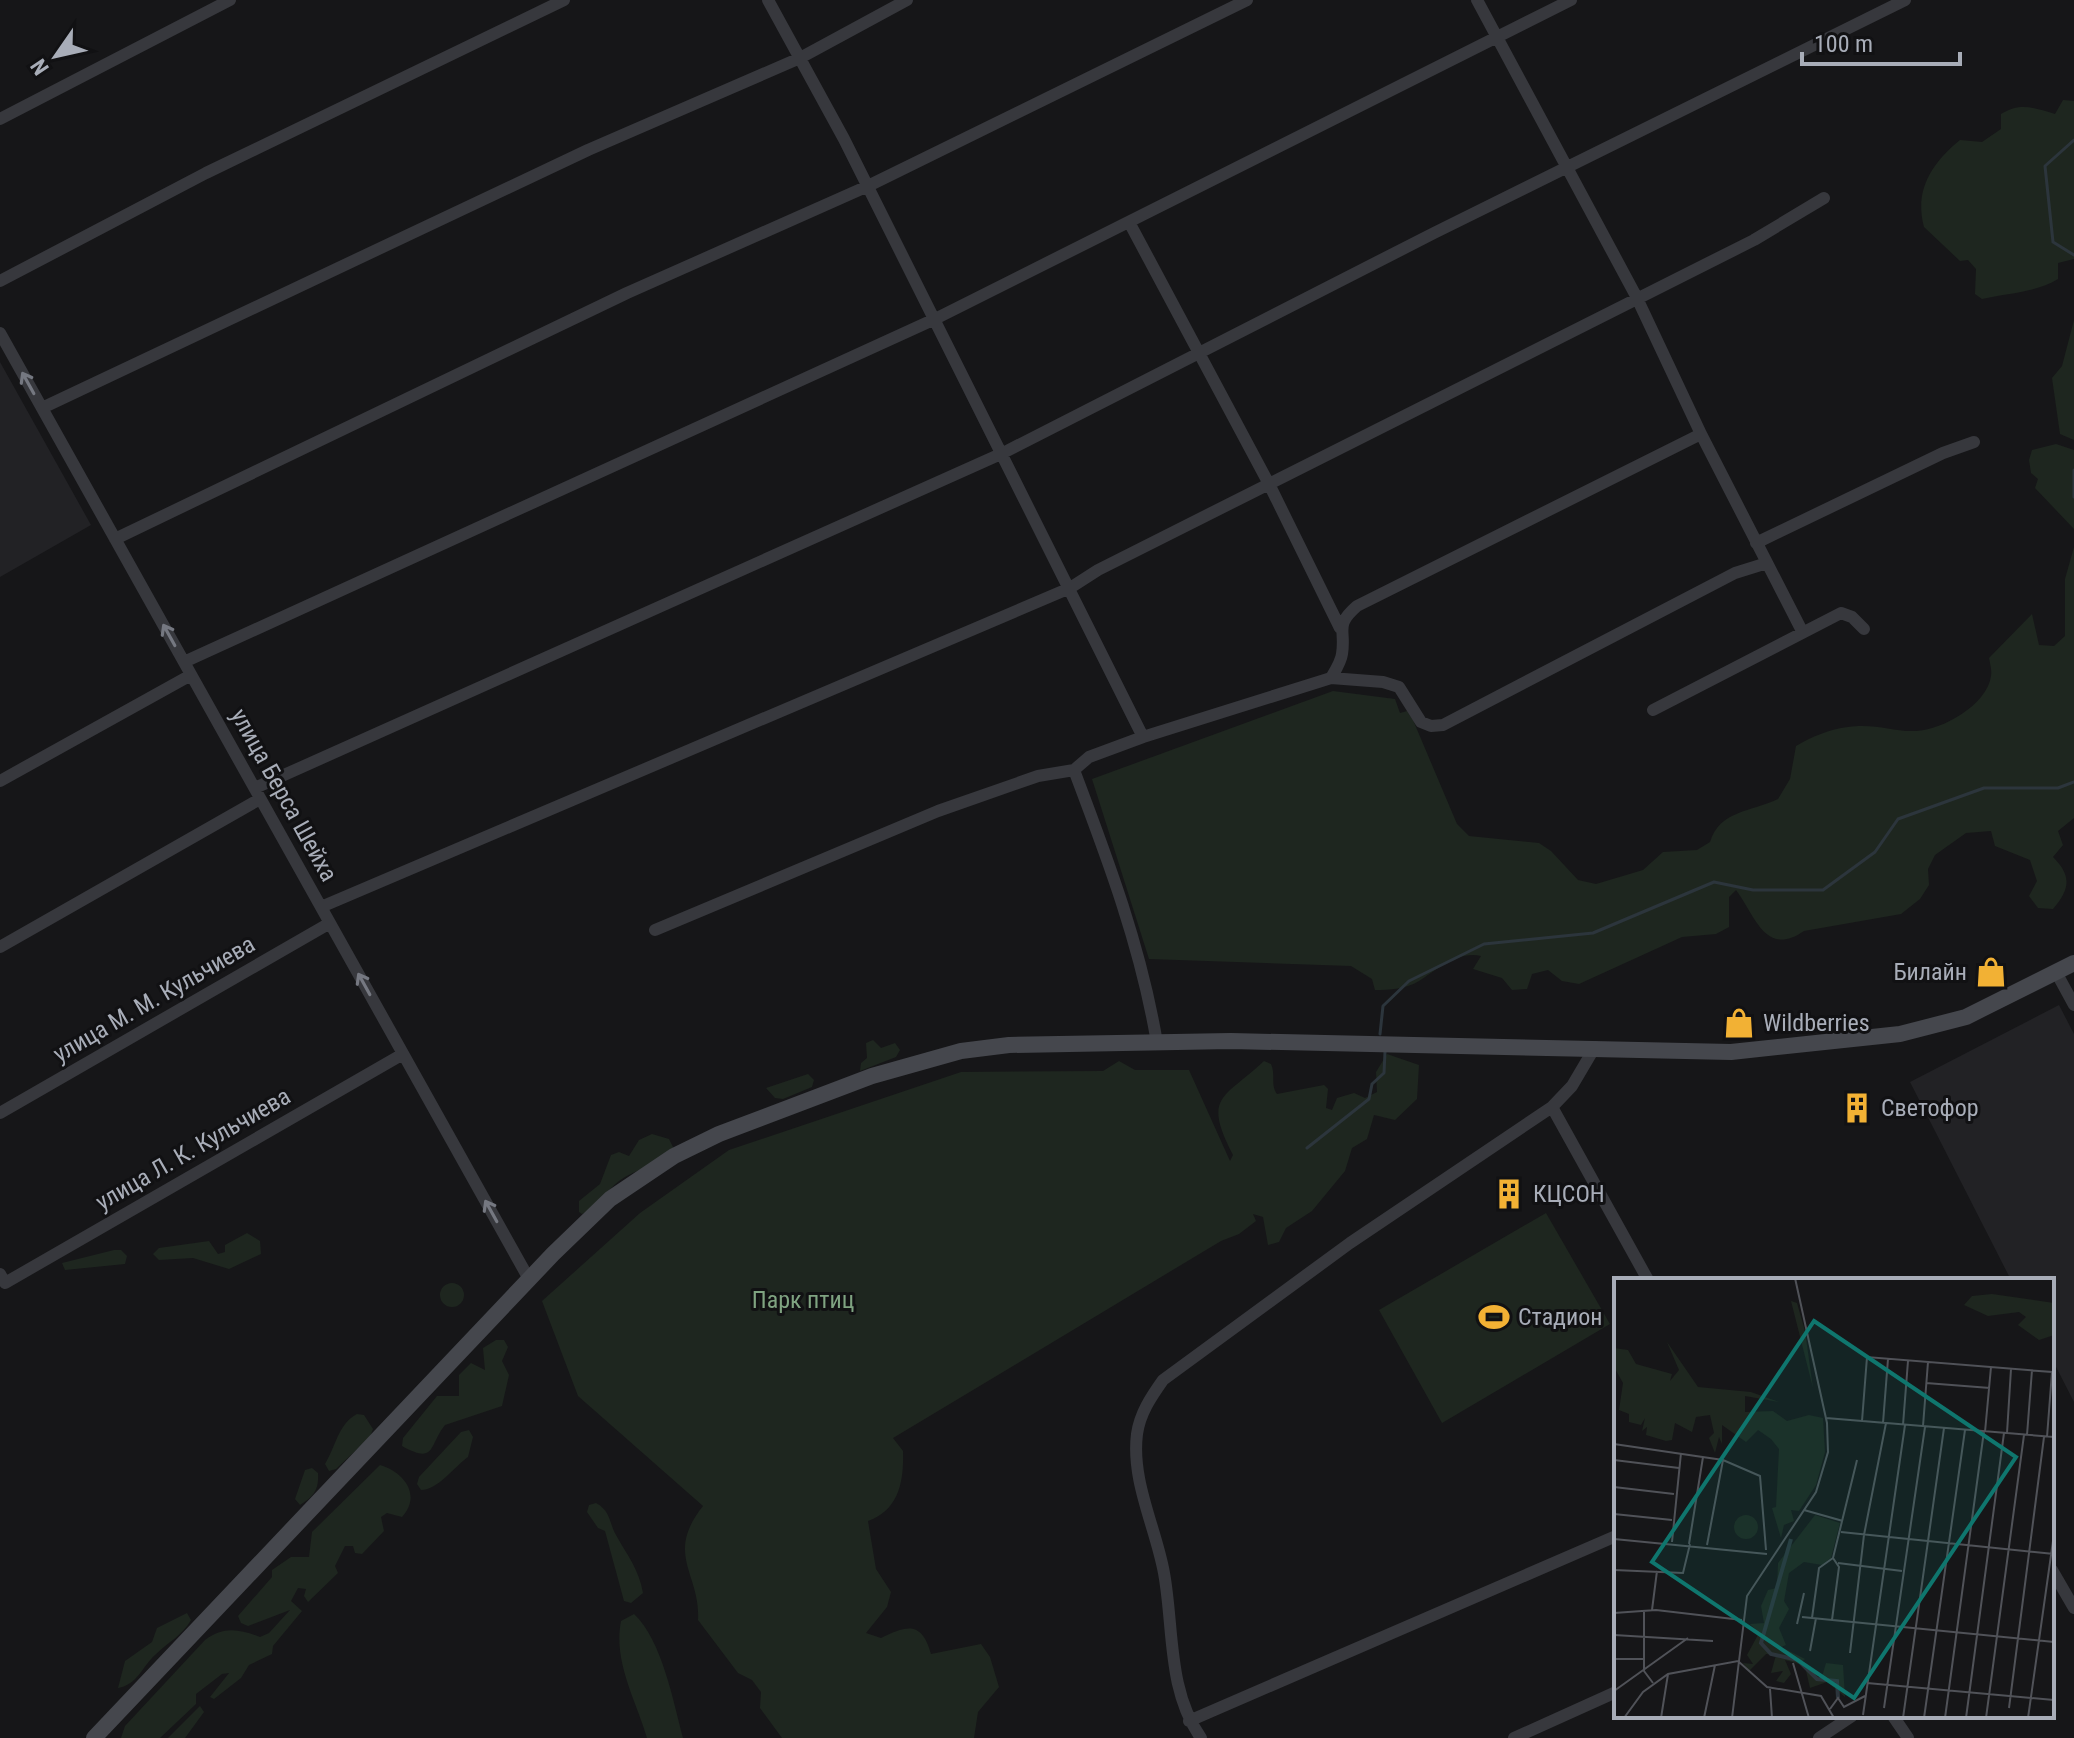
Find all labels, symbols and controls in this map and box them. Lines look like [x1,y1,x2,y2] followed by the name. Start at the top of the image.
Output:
[16,16,96,96] north arrow
[1802,16,1960,66] scale bar
[1814,30,1873,58] text: 100 m
[26,54,54,79] text: N
[20,372,35,396] one-way arrow
[161,624,177,647] one-way arrow
[225,704,343,886] street label: улица Берса Шейха
[48,930,260,1068] street label: улица М. М. Кульчиева
[1974,955,2008,989] shop icon: Билайн
[1893,958,1967,986] place label: Билайн
[356,973,372,996] one-way arrow
[1722,1006,1756,1040] shop icon: Wildberries
[1763,1009,1870,1037] place label: Wildberries
[91,1082,295,1216] street label: улица Л. К. Кульчиева
[1840,1091,1874,1125] building icon: Светофор
[1881,1094,1979,1122] place label: Светофор
[1492,1177,1526,1211] building icon: КЦСОН
[1533,1180,1605,1208] place label: КЦСОН
[482,1200,498,1223] one-way arrow
[1614,1278,2054,1718] inset map
[752,1286,854,1314] park label: Парк птиц
[1477,1300,1511,1334] sports icon: Стадион
[1518,1303,1602,1331] place label: Стадион

